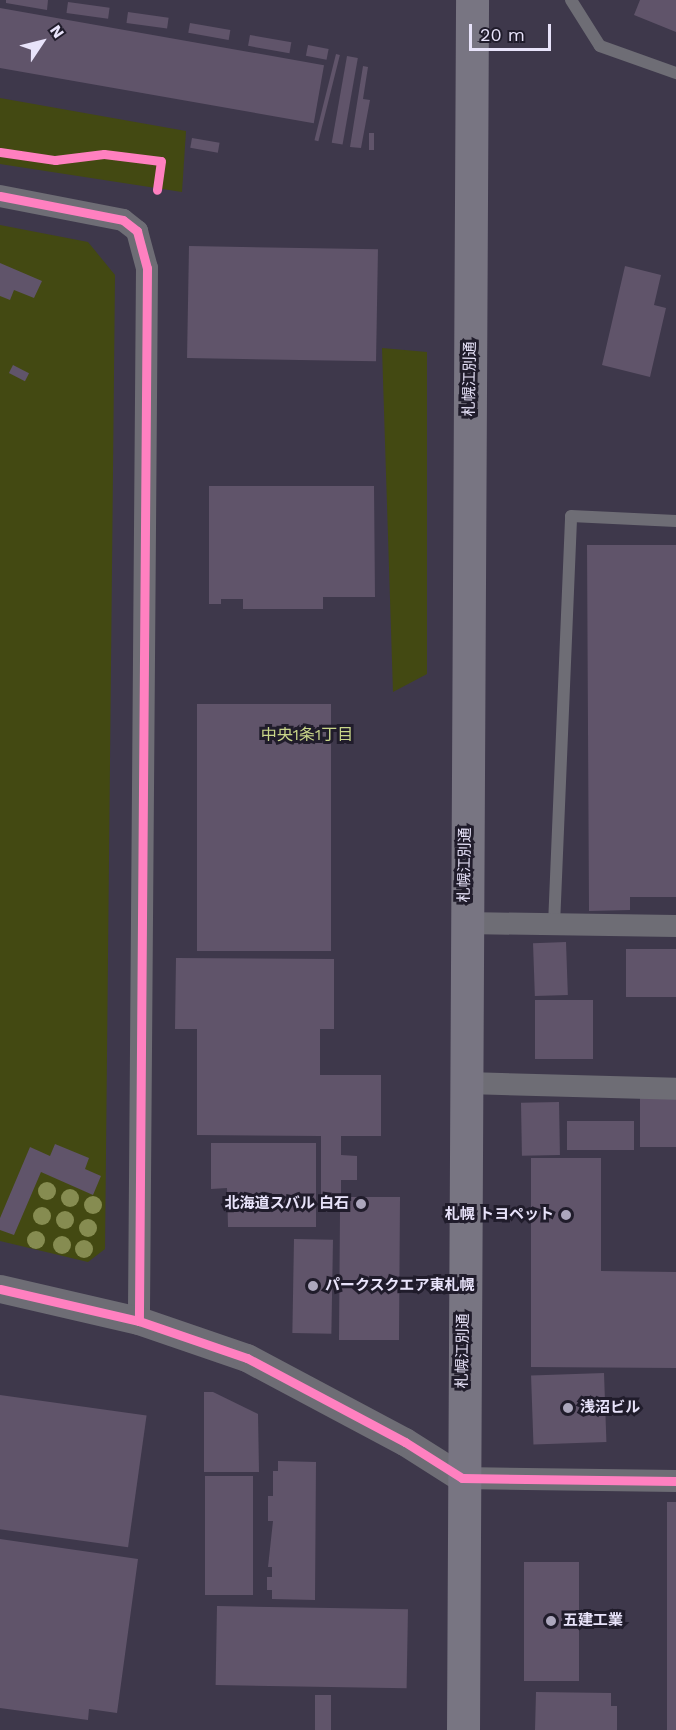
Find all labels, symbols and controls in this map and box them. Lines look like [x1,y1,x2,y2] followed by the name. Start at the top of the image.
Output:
[12,12,72,72] north arrow
[472,12,554,50] scale bar
[46,21,68,42] text: N
[480,24,525,45] text: 20 m
[460,341,480,417] street label: 札幌江別通
[261,725,353,745] district label: 中央1条1丁目
[455,827,475,903] street label: 札幌江別通
[225,1195,349,1213] place label: 北海道スバル 白石
[354,1197,368,1211] marker: 北海道スバル 白石
[445,1206,554,1224] place label: 札幌 トヨペット
[559,1208,573,1222] marker: 札幌 トヨペット
[325,1277,475,1295] place label: パークスクエア東札幌
[306,1279,320,1293] marker: パークスクエア東札幌
[453,1313,473,1389] street label: 札幌江別通
[580,1399,640,1417] place label: 浅沼ビル
[561,1401,575,1415] marker: 浅沼ビル
[563,1612,623,1630] place label: 五建工業
[544,1614,558,1628] marker: 五建工業

